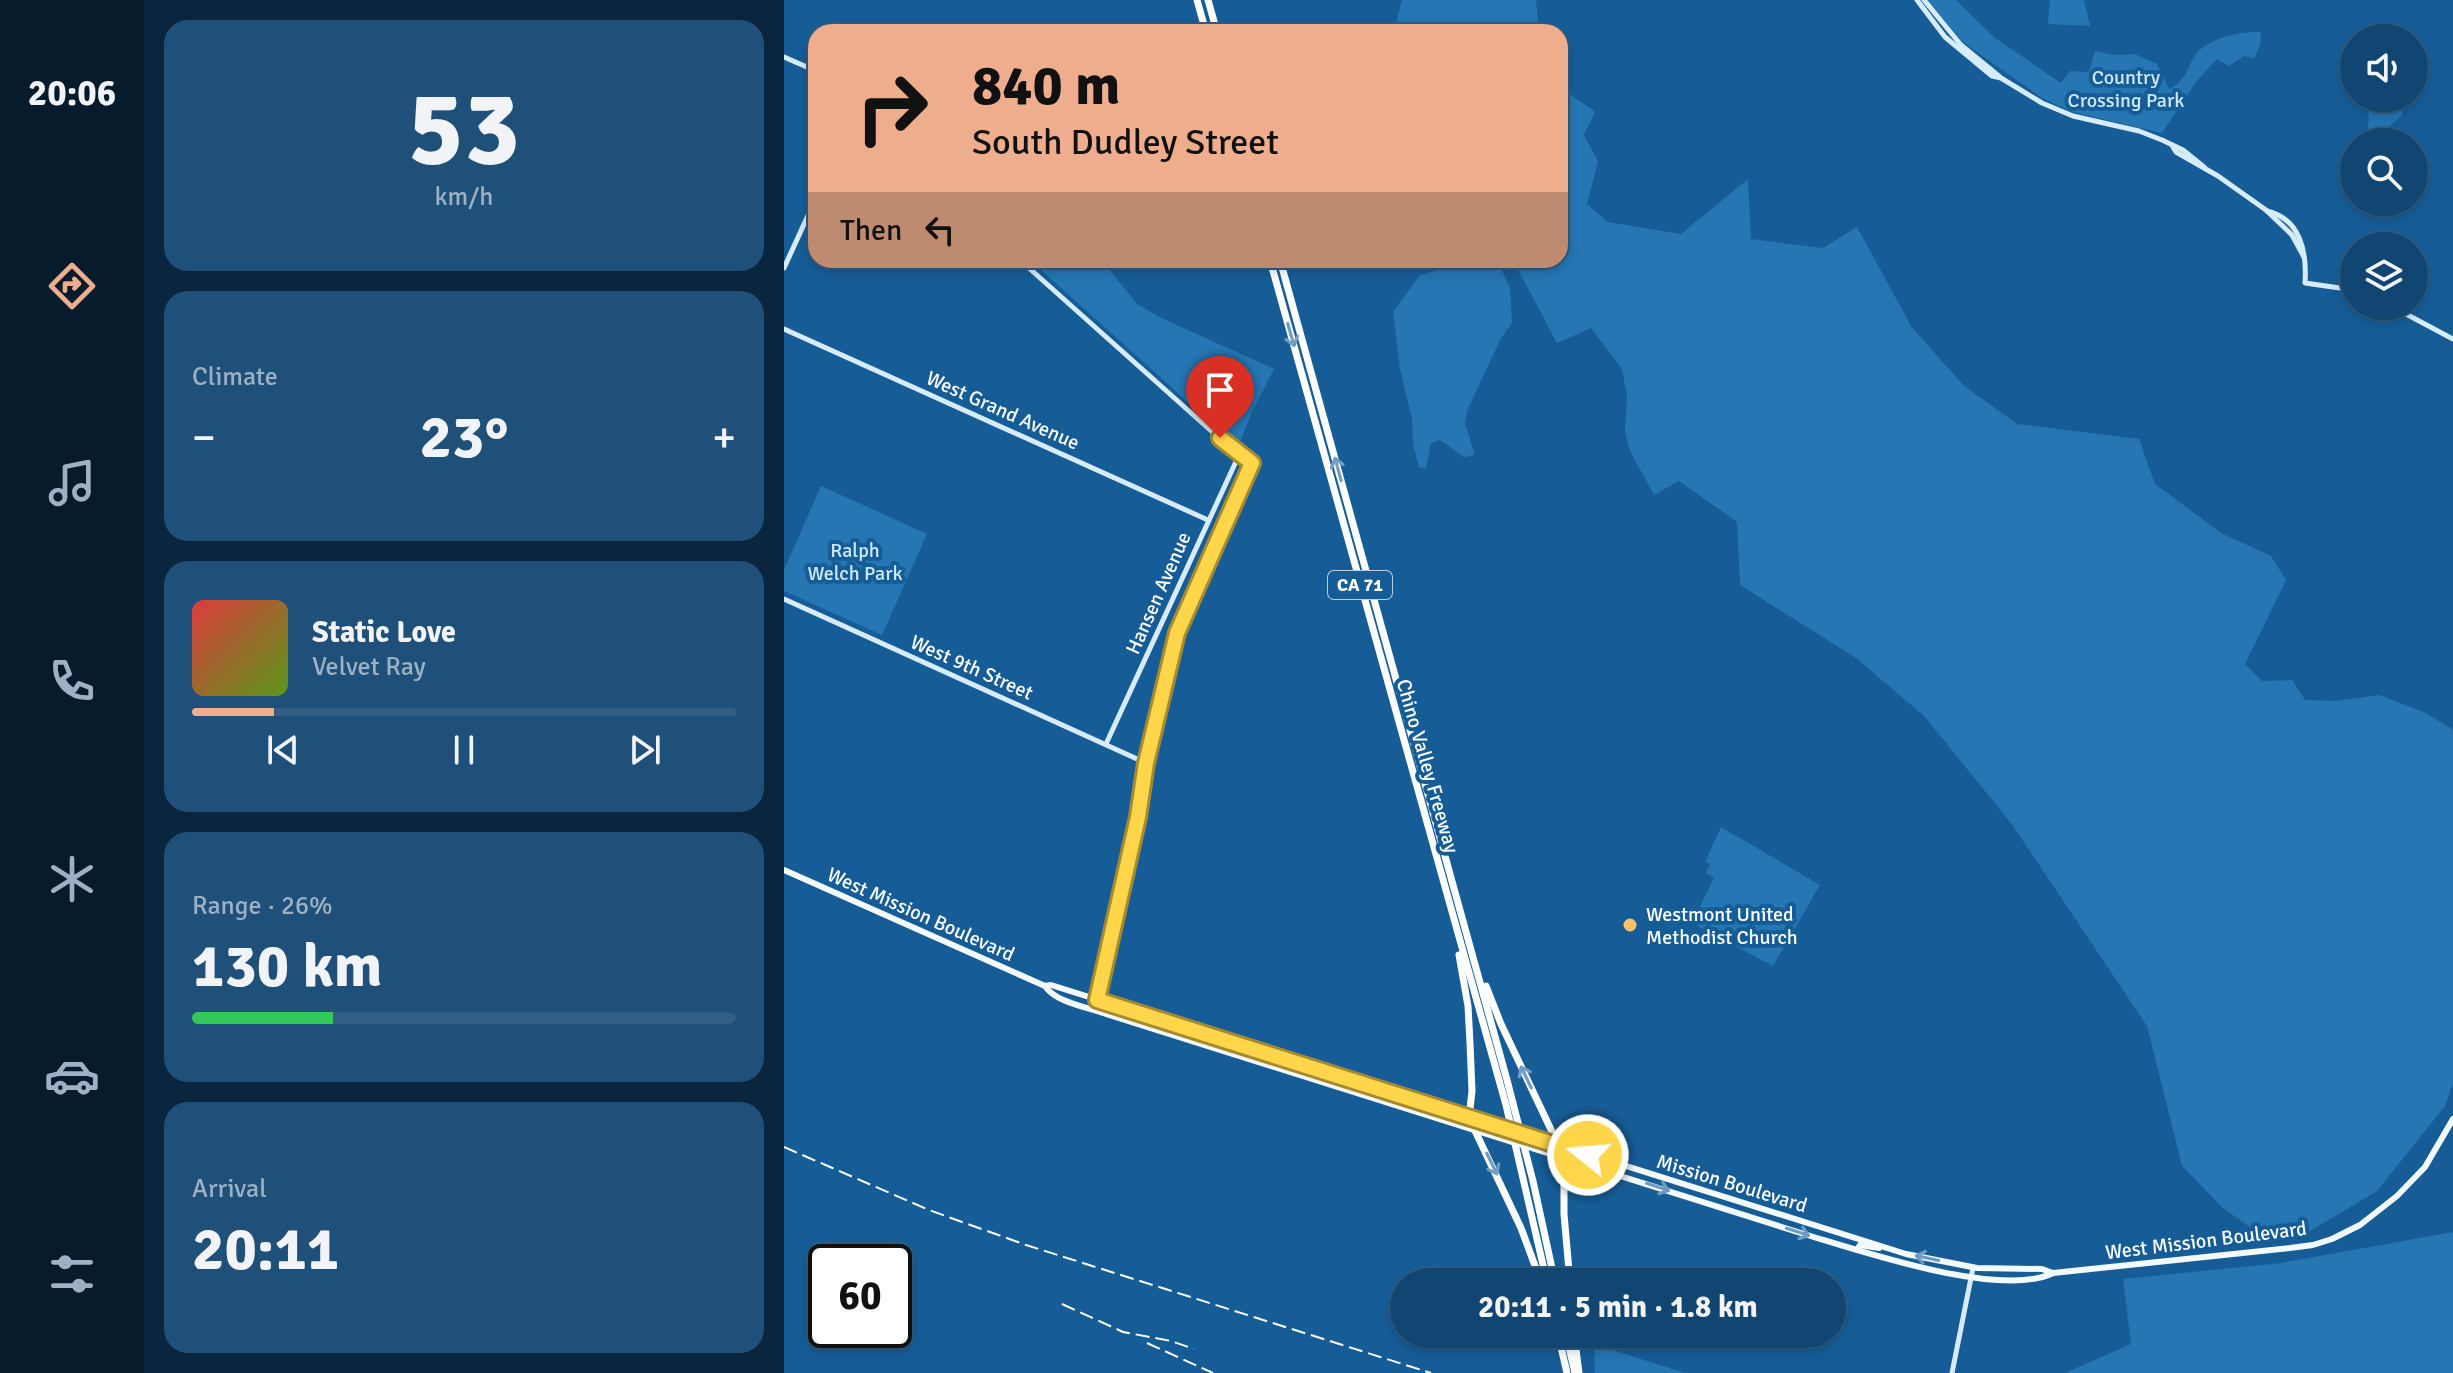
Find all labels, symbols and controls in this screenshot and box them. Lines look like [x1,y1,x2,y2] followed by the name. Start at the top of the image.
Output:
[2340,24,2428,320] map controls
[2340,24,2428,112] button: sound
[972,51,1120,120] text: 840 m
[840,56,944,160] icon: right
[408,65,520,193] text: 53
[2068,65,2184,113] park label: Country Crossing Park
[28,71,116,116] text: 20:06
[972,120,1279,165] text: South Dudley Street
[2340,128,2428,216] button: search
[435,181,493,213] text: km/h
[918,208,962,252] icon: left
[840,212,902,249] text: Then
[2340,232,2428,320] button: layers
[44,258,100,314] icon: directions
[1284,322,1299,348] one-way arrow
[1186,356,1254,438] pin
[192,361,278,393] text: Climate
[922,365,1083,455] street label: West Grand Avenue
[1198,368,1242,412] icon: arrive
[420,401,508,475] text: 23°
[192,411,216,465] text: −
[712,411,736,465] text: +
[44,455,100,511] icon: music
[1330,456,1345,482] one-way arrow
[1120,528,1197,658] street label: Hansen Avenue
[807,538,903,586] park label: Ralph Welch Park
[1328,571,1392,599] road number: CA 71
[312,614,456,651] text: Static Love
[907,629,1037,706] street label: West 9th Street
[312,651,426,683] text: Velvet Ray
[44,653,100,709] icon: phone
[1391,676,1465,857] street label: Chino Valley Freeway
[261,728,305,772] icon: previous
[442,728,486,772] icon: pause
[623,728,667,772] icon: next
[44,851,100,907] icon: climate
[823,862,1018,967] street label: West Mission Boulevard
[192,890,333,922] text: Range · 26%
[1646,902,1798,950] place label: Westmont United Methodist Church
[1621,916,1639,934] marker: Westmont United Methodist Church
[192,930,382,1004] text: 130 km
[44,1048,100,1104] icon: car
[1518,1065,1533,1089] one-way arrow
[1546,1113,1630,1197] position arrow
[1654,1149,1810,1218] street label: Mission Boulevard
[1485,1152,1500,1176] one-way arrow
[192,1173,267,1205] text: Arrival
[1645,1181,1670,1195] one-way arrow
[192,1213,339,1287] text: 20:11
[2104,1216,2308,1265] street label: West Mission Boulevard
[1786,1226,1811,1241] one-way arrow
[808,1244,912,1348] speed limit sign: 60
[44,1246,100,1302] icon: filters
[1915,1250,1941,1265] one-way arrow
[1478,1289,1758,1326] text: 20:11 · 5 min · 1.8 km

